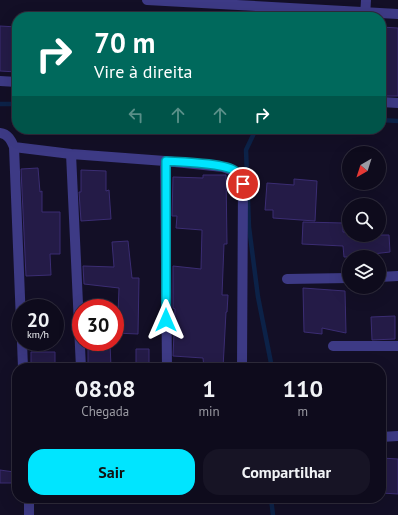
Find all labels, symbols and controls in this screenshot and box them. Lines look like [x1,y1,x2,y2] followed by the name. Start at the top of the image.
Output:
[94,24,155,61] text: 70 m
[28,28,80,80] icon: right
[94,60,192,83] text: Vire à direita
[125,104,147,126] icon: left
[167,104,189,126] icon: ahead
[209,104,231,126] icon: ahead
[251,104,273,126] icon: right
[342,146,386,190] north arrow
[342,146,386,294] map controls
[226,167,260,201] pin
[232,173,254,195] icon: arrive
[342,198,386,242] button: search
[342,250,386,294] button: layers
[72,299,124,351] speed limit sign: 30
[145,299,187,341] position arrow
[27,307,49,333] text: 20
[27,328,49,341] text: km/h
[75,373,136,404] text: 08:08
[202,373,216,404] text: 1
[282,373,323,404] text: 110
[81,403,129,420] text: Chegada
[198,403,220,420] text: min
[298,403,308,420] text: m
[28,449,195,495] button: Sair
[203,449,370,495] button: Compartilhar

